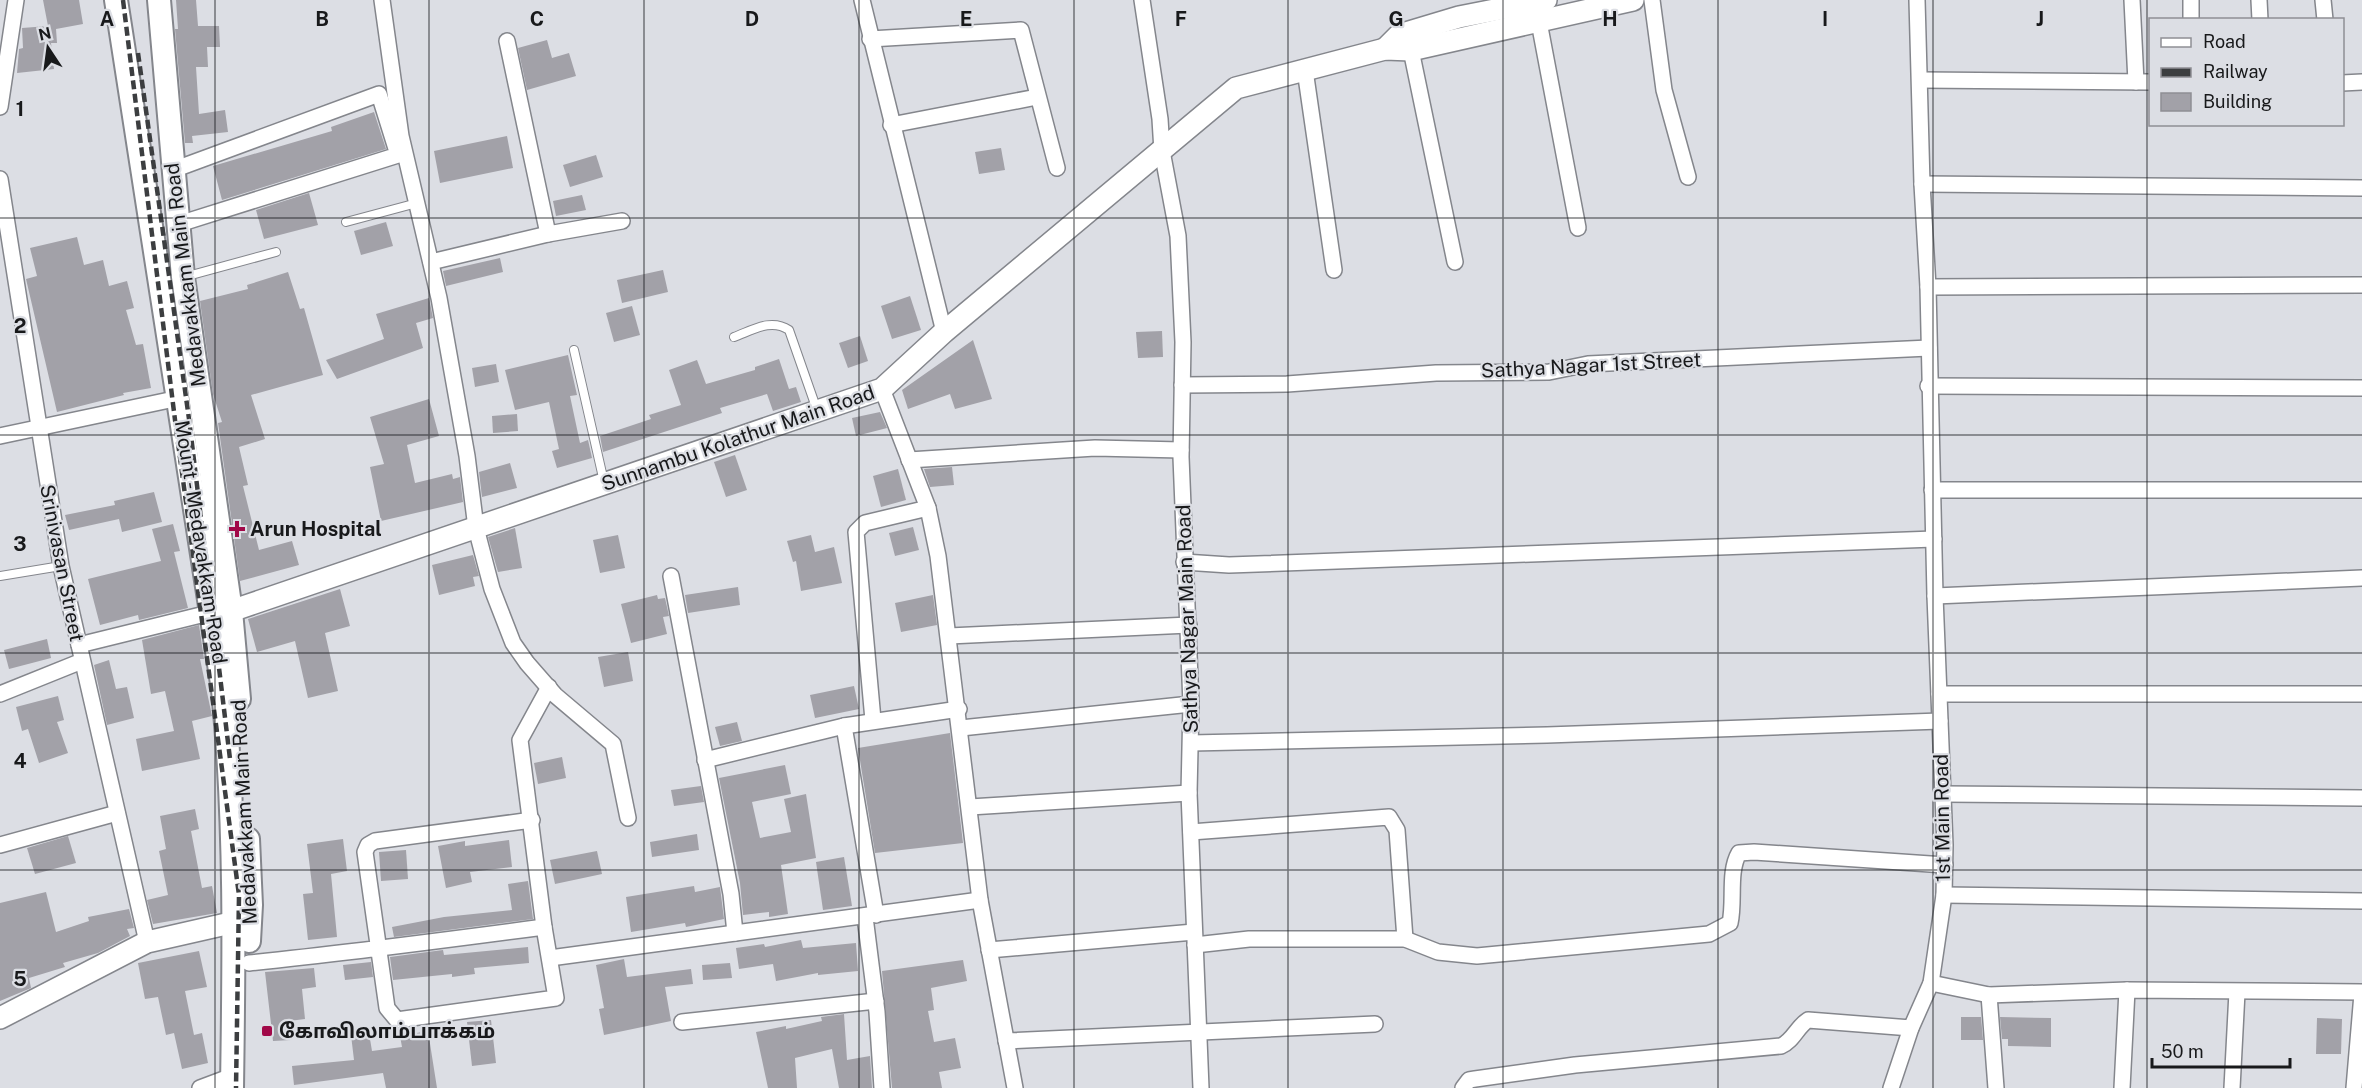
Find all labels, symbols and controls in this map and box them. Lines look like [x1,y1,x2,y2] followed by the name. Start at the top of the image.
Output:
[100,7,114,31] text: A
[315,7,329,31] text: B
[530,7,544,31] text: C
[745,7,759,31] text: D
[960,7,972,31] text: E
[1175,7,1187,31] text: F
[1388,7,1404,31] text: G
[1602,7,1618,31] text: H
[1822,7,1828,31] text: I
[2036,7,2044,31] text: J
[18,18,78,78] north arrow
[2149,18,2344,126] legend
[37,23,53,45] text: N
[2203,31,2246,52] text: Road
[2203,61,2268,82] text: Railway
[2203,91,2272,112] text: Building
[16,97,24,121] text: 1
[159,162,211,388] street label: Medavakkam Main Road
[14,314,26,338] text: 2
[1480,347,1702,383] street label: Sathya Nagar 1st Street
[598,380,878,496] street label: Sunnambu Kolathur Main Road
[170,418,232,666] street label: Mount - Medavakkam Road
[35,482,89,644] street label: Srinivasan Street
[1171,504,1203,734] street label: Sathya Nagar Main Road
[250,517,382,541] place label: Arun Hospital
[228,520,246,538] marker: Arun Hospital
[13,532,27,556] text: 3
[226,699,262,925] street label: Medavakkam Main Road
[13,749,27,773] text: 4
[1929,754,1955,882] street label: 1st Main Road
[13,967,27,991] text: 5
[279,1019,495,1043] place label: கோவிலாம்பாக்கம்
[260,1024,274,1038] marker: கோவிலாம்பாக்கம்
[2152,1031,2290,1069] scale bar
[2161,1041,2204,1062] text: 50 m

